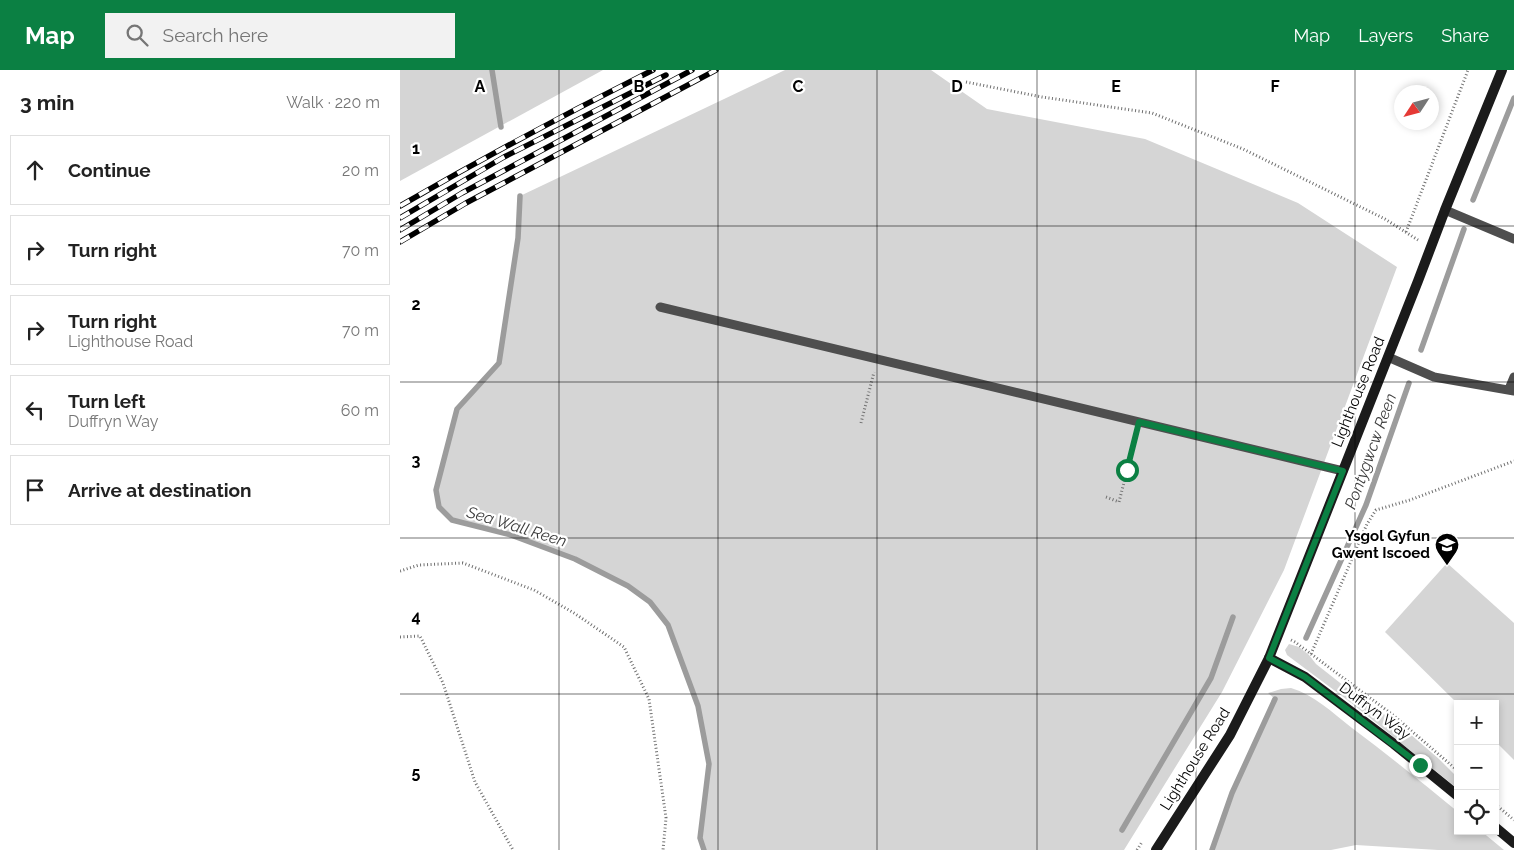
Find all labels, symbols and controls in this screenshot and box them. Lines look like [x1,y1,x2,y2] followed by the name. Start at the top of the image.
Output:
[105,13,455,58] search box
[25,21,75,50] text: Map
[123,21,151,49] icon: search
[163,24,268,46] text: Search here
[1294,25,1330,46] text: Map
[1358,25,1413,46] text: Layers
[1441,25,1489,46] text: Share
[475,77,486,96] text: A
[634,77,645,96] text: B
[793,77,804,96] text: C
[951,77,963,96] text: D
[1111,77,1121,96] text: E
[1270,77,1280,96] text: F
[1394,85,1439,130] north arrow
[20,90,74,115] text: 3 min
[286,93,380,112] text: Walk · 220 m
[412,139,420,158] text: 1
[21,156,49,184] icon: ahead
[68,159,151,181] text: Continue
[342,161,379,180] text: 20 m
[21,236,49,264] icon: right
[68,239,157,261] text: Turn right
[342,241,379,260] text: 70 m
[411,295,421,314] text: 2
[68,310,157,332] text: Turn right
[21,316,49,344] icon: right
[342,321,379,340] text: 70 m
[68,332,193,351] text: Lighthouse Road
[1328,334,1388,450] street label: Lighthouse Road
[68,390,145,412] text: Turn left
[1341,391,1400,512] water label: Pontygwcw Reen
[21,396,49,424] icon: left
[341,401,379,420] text: 60 m
[68,412,158,431] text: Duffryn Way
[412,451,421,470] text: 3
[1116,459,1139,482] route start
[21,476,49,504] icon: arrive
[68,479,252,501] text: Arrive at destination
[464,502,569,551] water label: Sea Wall Reen
[1332,527,1430,562] place label: Ysgol Gyfun Gwent Iscoed
[1434,532,1460,566] school or university icon: Ysgol Gyfun Gwent Iscoed
[411,607,421,626] text: 4
[1336,678,1414,744] street label: Duffryn Way
[1454,700,1499,835] map controls
[1454,700,1499,745] button: +
[1156,704,1234,814] street label: Lighthouse Road
[1454,745,1499,790] button: −
[1409,754,1432,777] route end
[412,763,421,782] text: 5
[1454,790,1499,835] button: locate

